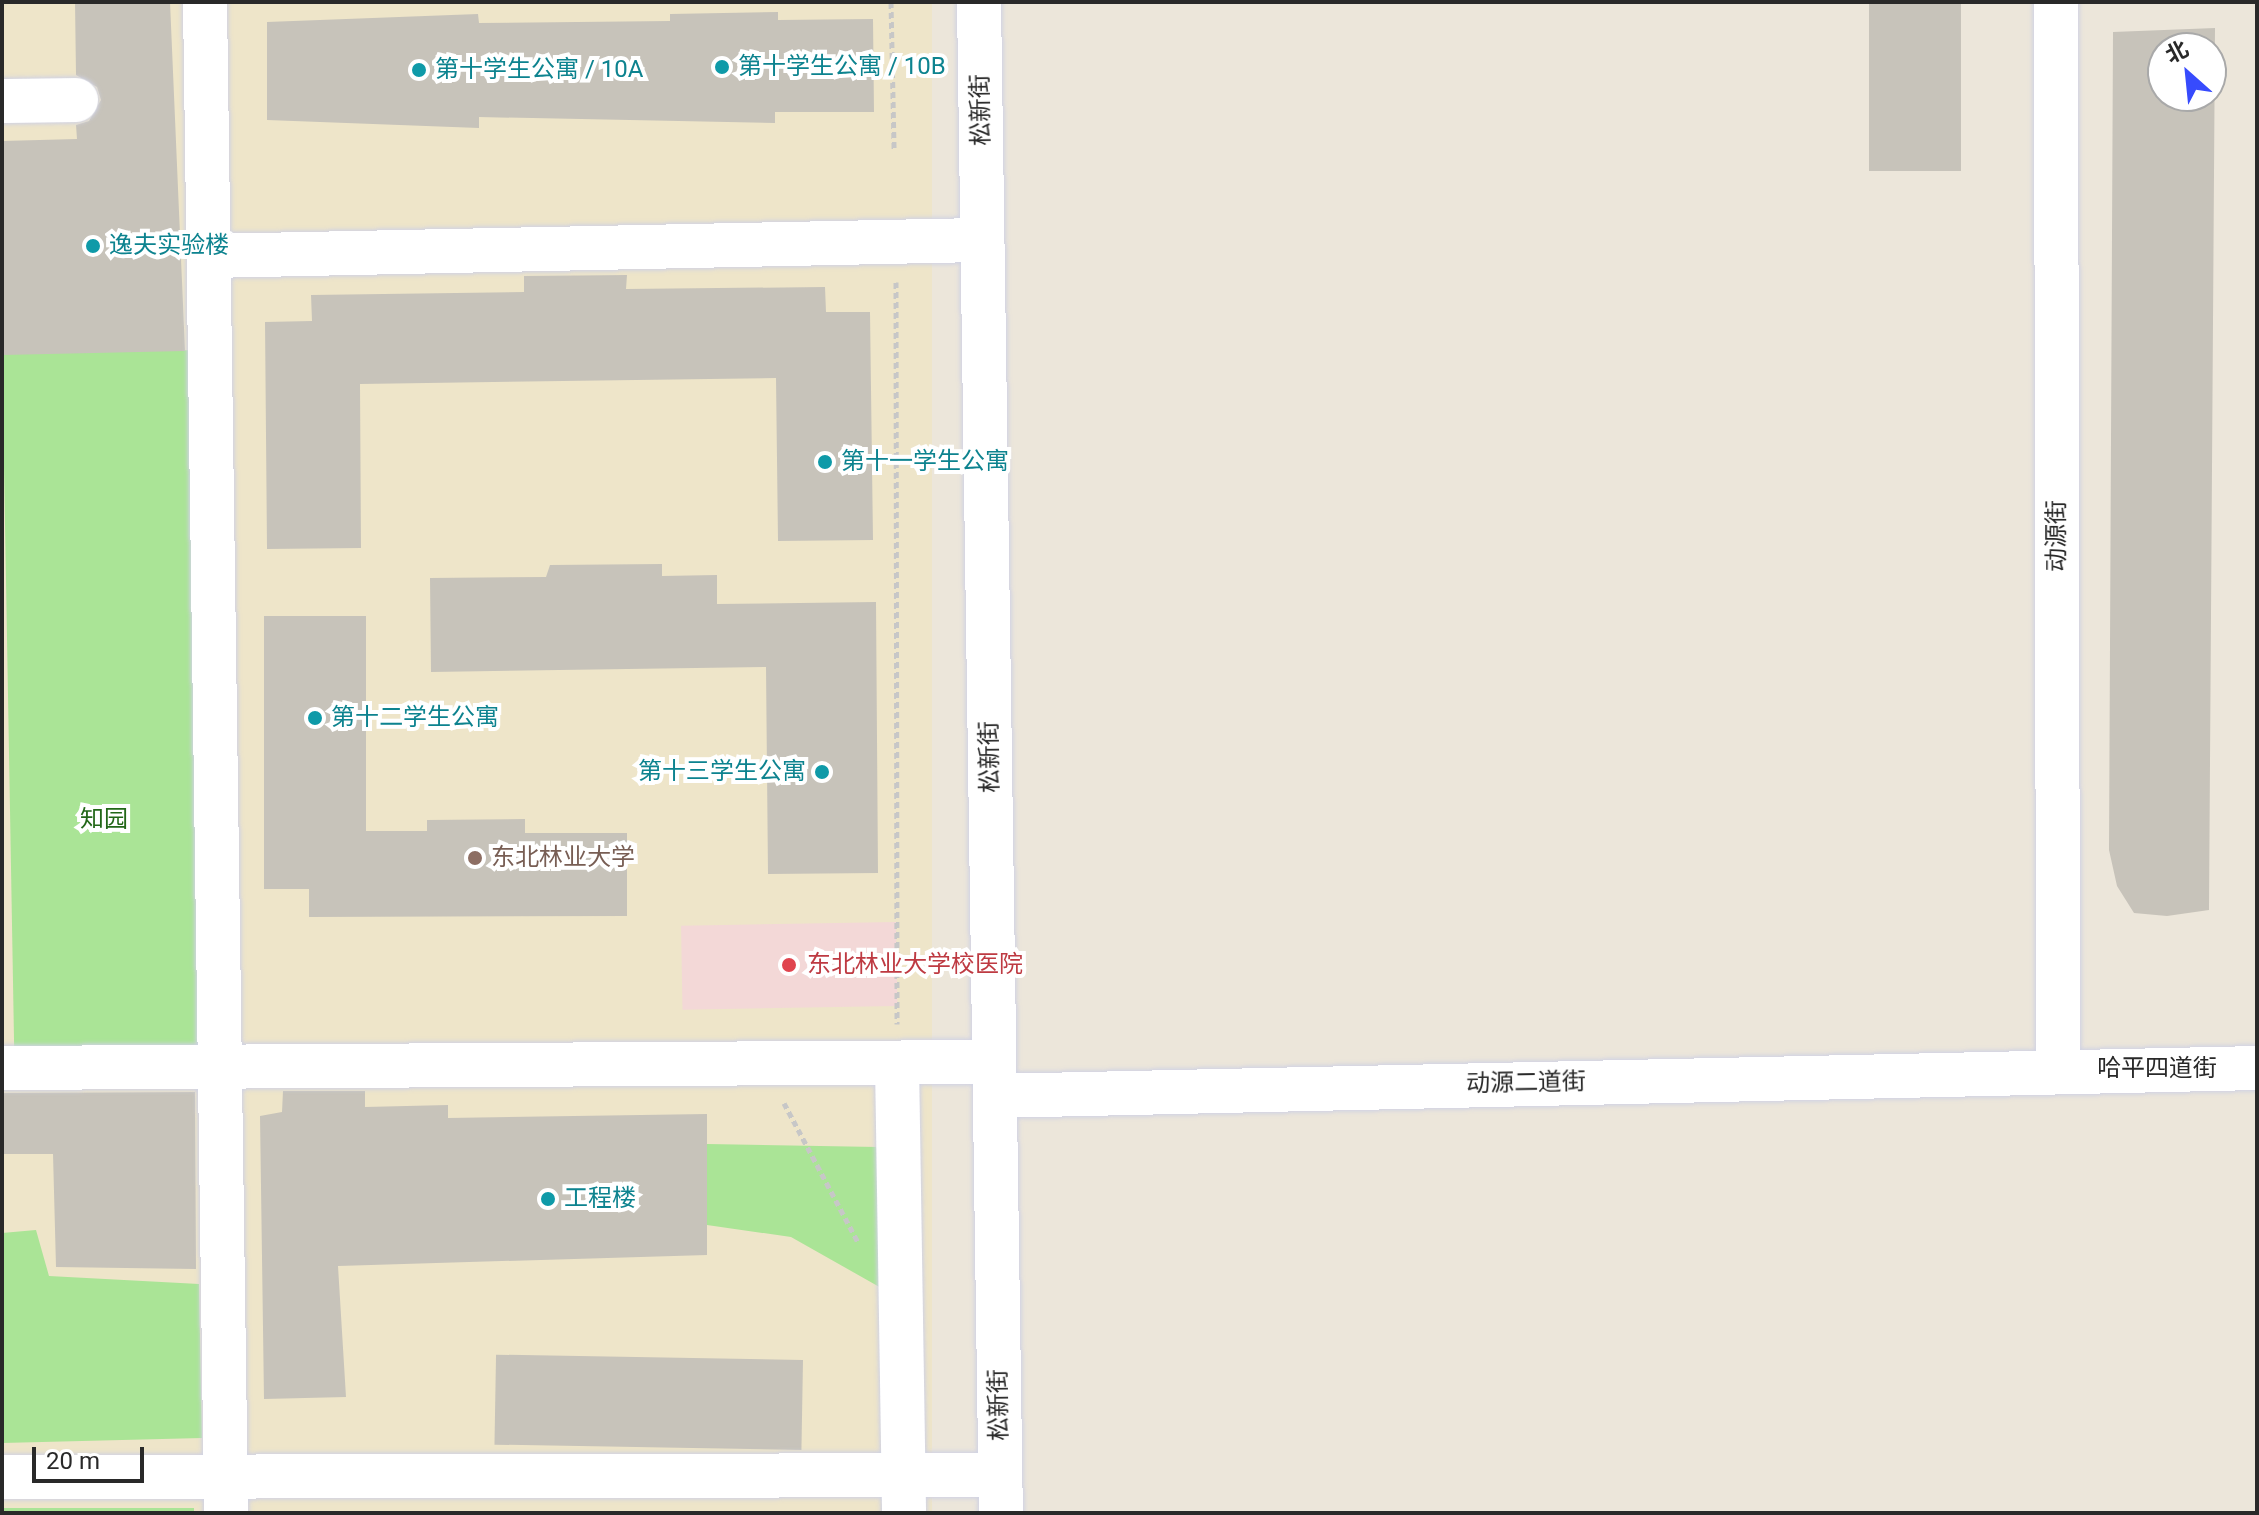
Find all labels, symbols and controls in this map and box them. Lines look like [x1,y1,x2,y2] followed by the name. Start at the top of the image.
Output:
[2147,32,2227,112] north arrow
[2161,36,2192,68] text: 北
[738,53,946,81] place label: 第十学生公寓 / 10B
[435,56,643,84] place label: 第十学生公寓 / 10A
[713,58,731,76] marker: 第十学生公寓 / 10B
[410,61,428,79] marker: 第十学生公寓 / 10A
[966,74,996,146] street label: 松新街
[109,232,229,260] place label: 逸夫实验楼
[84,237,102,255] marker: 逸夫实验楼
[841,448,1009,476] place label: 第十一学生公寓
[816,453,834,471] marker: 第十一学生公寓
[2043,500,2071,572] street label: 动源街
[331,704,499,732] place label: 第十二学生公寓
[306,709,324,727] marker: 第十二学生公寓
[975,721,1005,793] street label: 松新街
[638,758,806,786] place label: 第十三学生公寓
[813,763,831,781] marker: 第十三学生公寓
[80,806,128,834] park label: 知园
[491,844,635,872] place label: 东北林业大学
[466,849,484,867] marker: 东北林业大学
[807,951,1023,979] place label: 东北林业大学校医院
[778,954,800,976] marker: 东北林业大学校医院
[2097,1055,2217,1083] street label: 哈平四道街
[1466,1068,1586,1098] street label: 动源二道街
[564,1185,636,1213] place label: 工程楼
[539,1190,557,1208] marker: 工程楼
[984,1369,1014,1441] street label: 松新街
[36,1431,148,1481] scale bar
[46,1447,100,1475] text: 20 m

